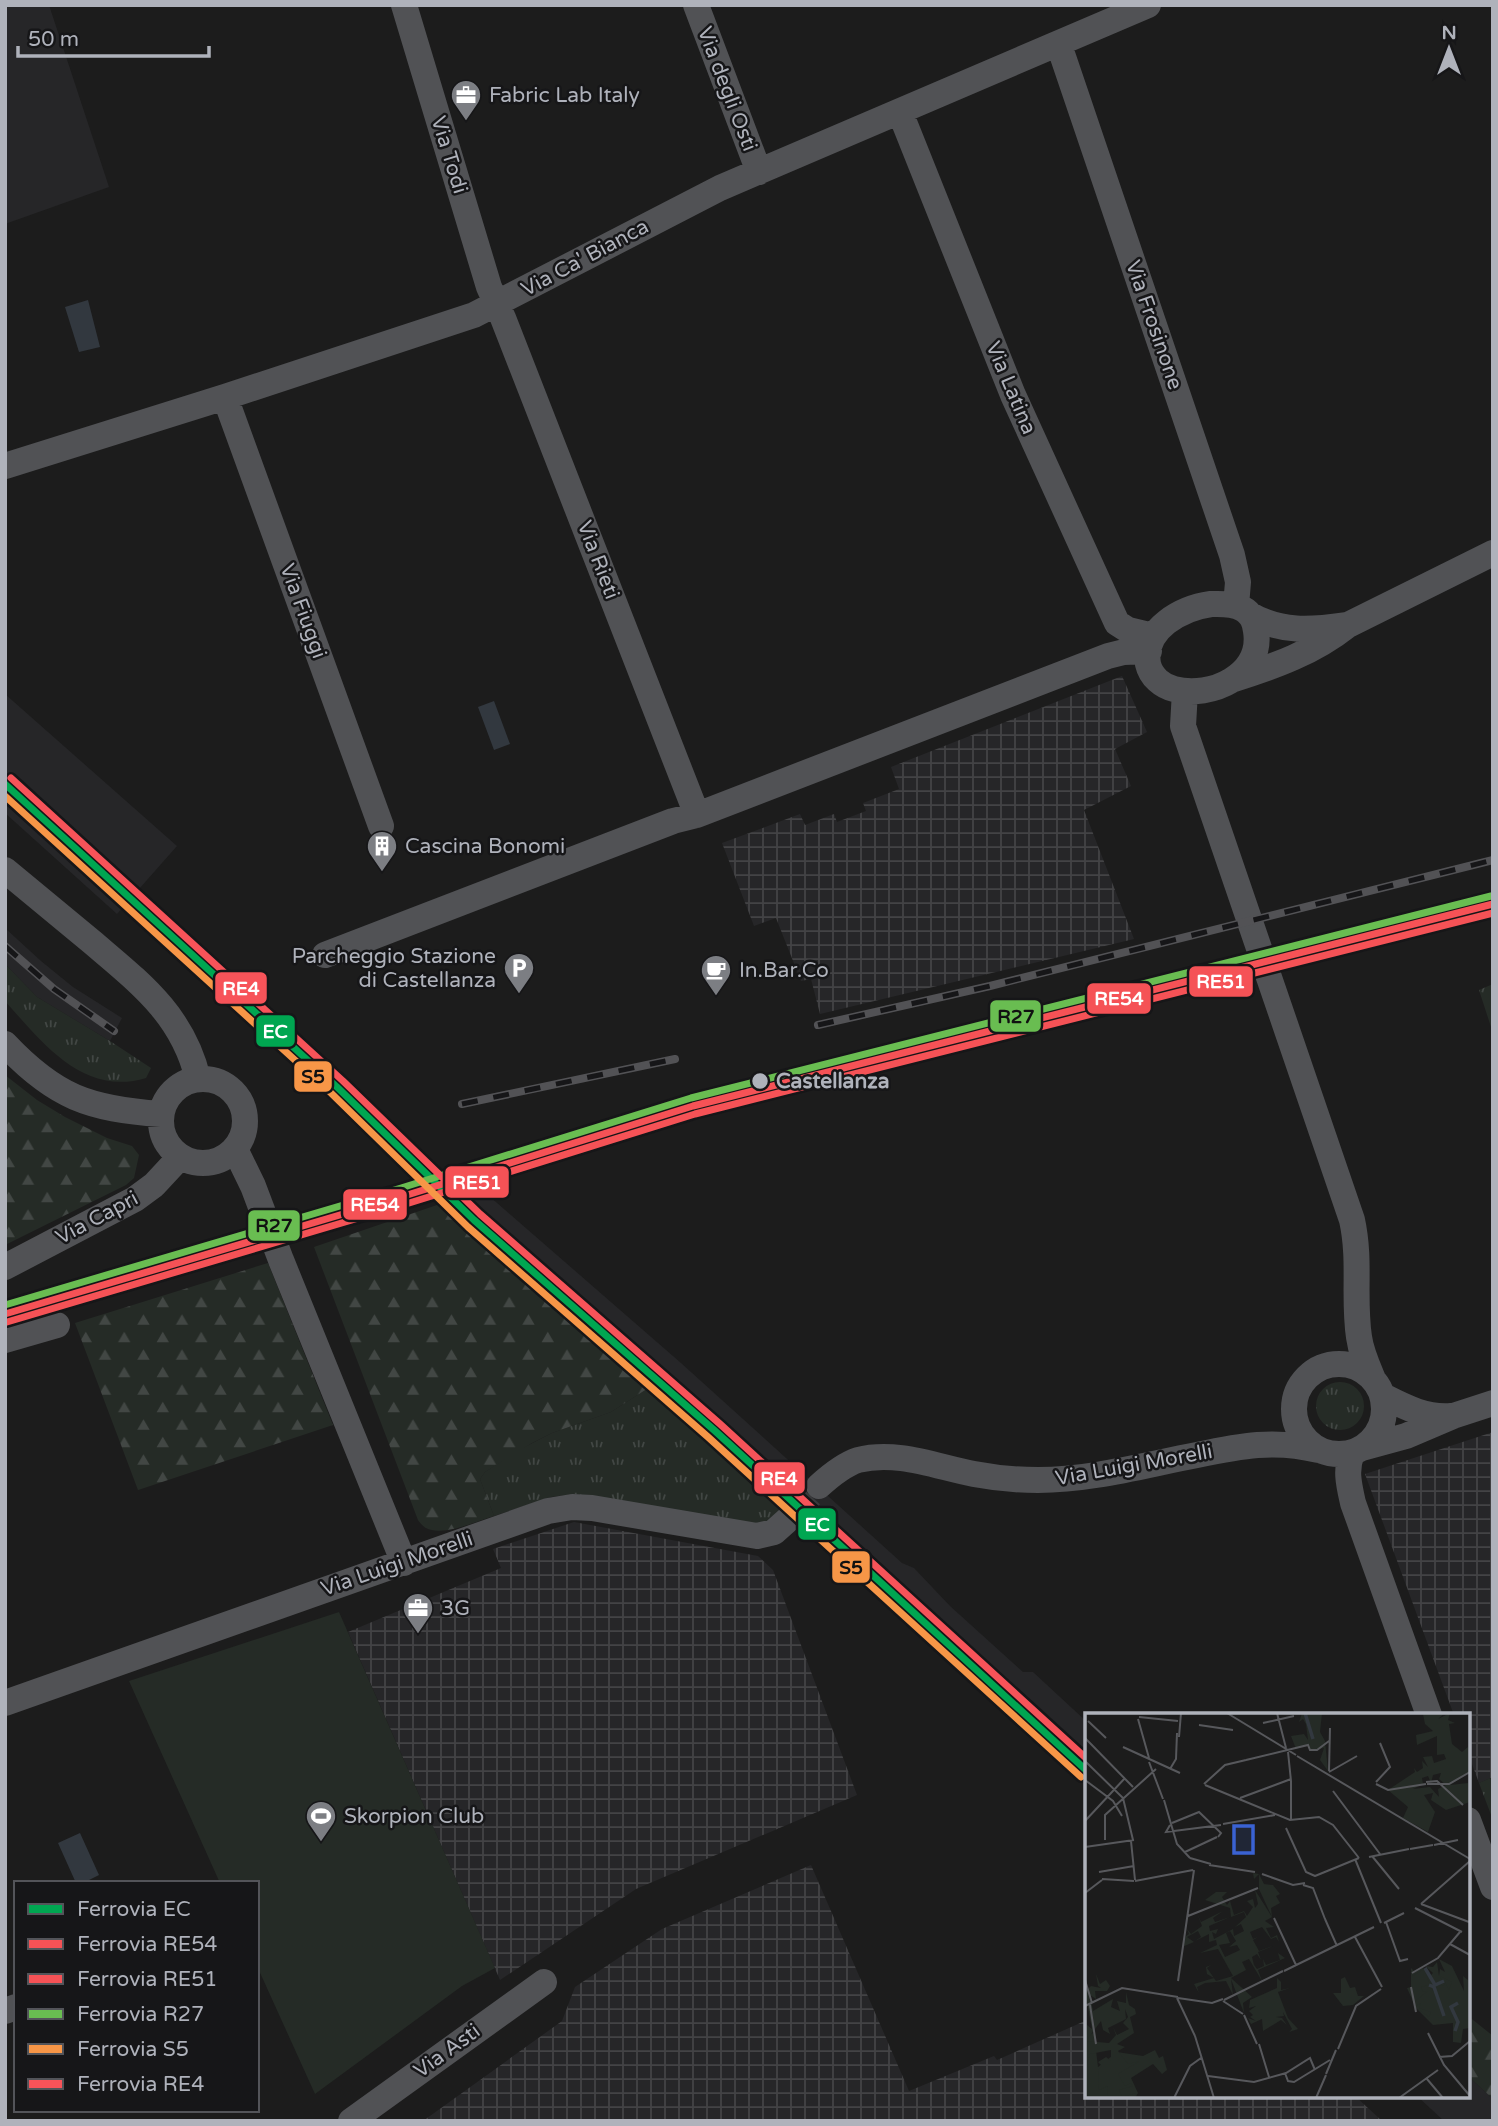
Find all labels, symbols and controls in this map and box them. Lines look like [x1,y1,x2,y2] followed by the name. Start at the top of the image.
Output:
[18,14,208,58] scale bar
[1414,14,1484,84] north arrow
[1441,22,1457,44] text: N
[692,23,762,155] street label: Via degli Osti
[28,27,79,52] text: 50 m
[449,78,483,122] office icon: Fabric Lab Italy
[489,83,640,108] place label: Fabric Lab Italy
[425,113,473,197] street label: Via Todi
[517,214,653,302] street label: Via Ca' Bianca
[1120,257,1188,393] street label: Via Frosinone
[980,338,1042,438] street label: Via Latina
[572,517,624,603] street label: Via Rieti
[274,560,332,662] street label: Via Fiuggi
[365,829,399,873] building icon: Cascina Bonomi
[405,834,565,859] place label: Cascina Bonomi
[292,944,496,993] place label: Parcheggio Stazione di Castellanza
[502,951,536,995] parking icon: Parcheggio Stazione di Castellanza
[699,953,733,997] cafe icon: In.Bar.Co
[739,958,829,983] place label: In.Bar.Co
[1188,965,1254,998] line badge: RE51
[214,971,268,1005] line badge: RE4
[1196,971,1246,993] text: RE51
[222,978,260,1000] text: RE4
[1086,982,1152,1015] line badge: RE54
[1094,988,1144,1010] text: RE54
[989,999,1042,1033] line badge: R27
[997,1006,1035,1028] text: R27
[255,1014,296,1048] line badge: EC
[262,1021,288,1043] text: EC
[293,1060,333,1093] line badge: S5
[301,1066,325,1088] text: S5
[776,1069,889,1094] place label: Castellanza
[750,1071,770,1091] marker: Castellanza
[444,1165,510,1199] line badge: RE51
[452,1172,502,1194] text: RE51
[51,1186,143,1250] street label: Via Capri
[342,1188,408,1221] line badge: RE54
[350,1194,400,1216] text: RE54
[247,1209,301,1242] line badge: R27
[255,1215,293,1237] text: R27
[1054,1439,1214,1491] street label: Via Luigi Morelli
[753,1461,806,1495] line badge: RE4
[760,1468,798,1490] text: RE4
[797,1507,837,1541] line badge: EC
[804,1514,830,1536] text: EC
[318,1526,476,1602] street label: Via Luigi Morelli
[831,1550,871,1584] line badge: S5
[839,1557,863,1579] text: S5
[401,1591,435,1635] office icon: 3G
[441,1596,470,1621] place label: 3G
[1085,1713,1470,2098] inset map
[304,1799,338,1843] sports icon: Skorpion Club
[344,1804,484,1829] place label: Skorpion Club
[14,1881,259,2112] legend
[77,1897,191,1922] text: Ferrovia EC
[77,1932,218,1957] text: Ferrovia RE54
[77,1967,218,1992] text: Ferrovia RE51
[77,2002,204,2027] text: Ferrovia R27
[409,2019,485,2083] street label: Via Asti
[77,2037,189,2062] text: Ferrovia S5
[77,2072,204,2097] text: Ferrovia RE4

